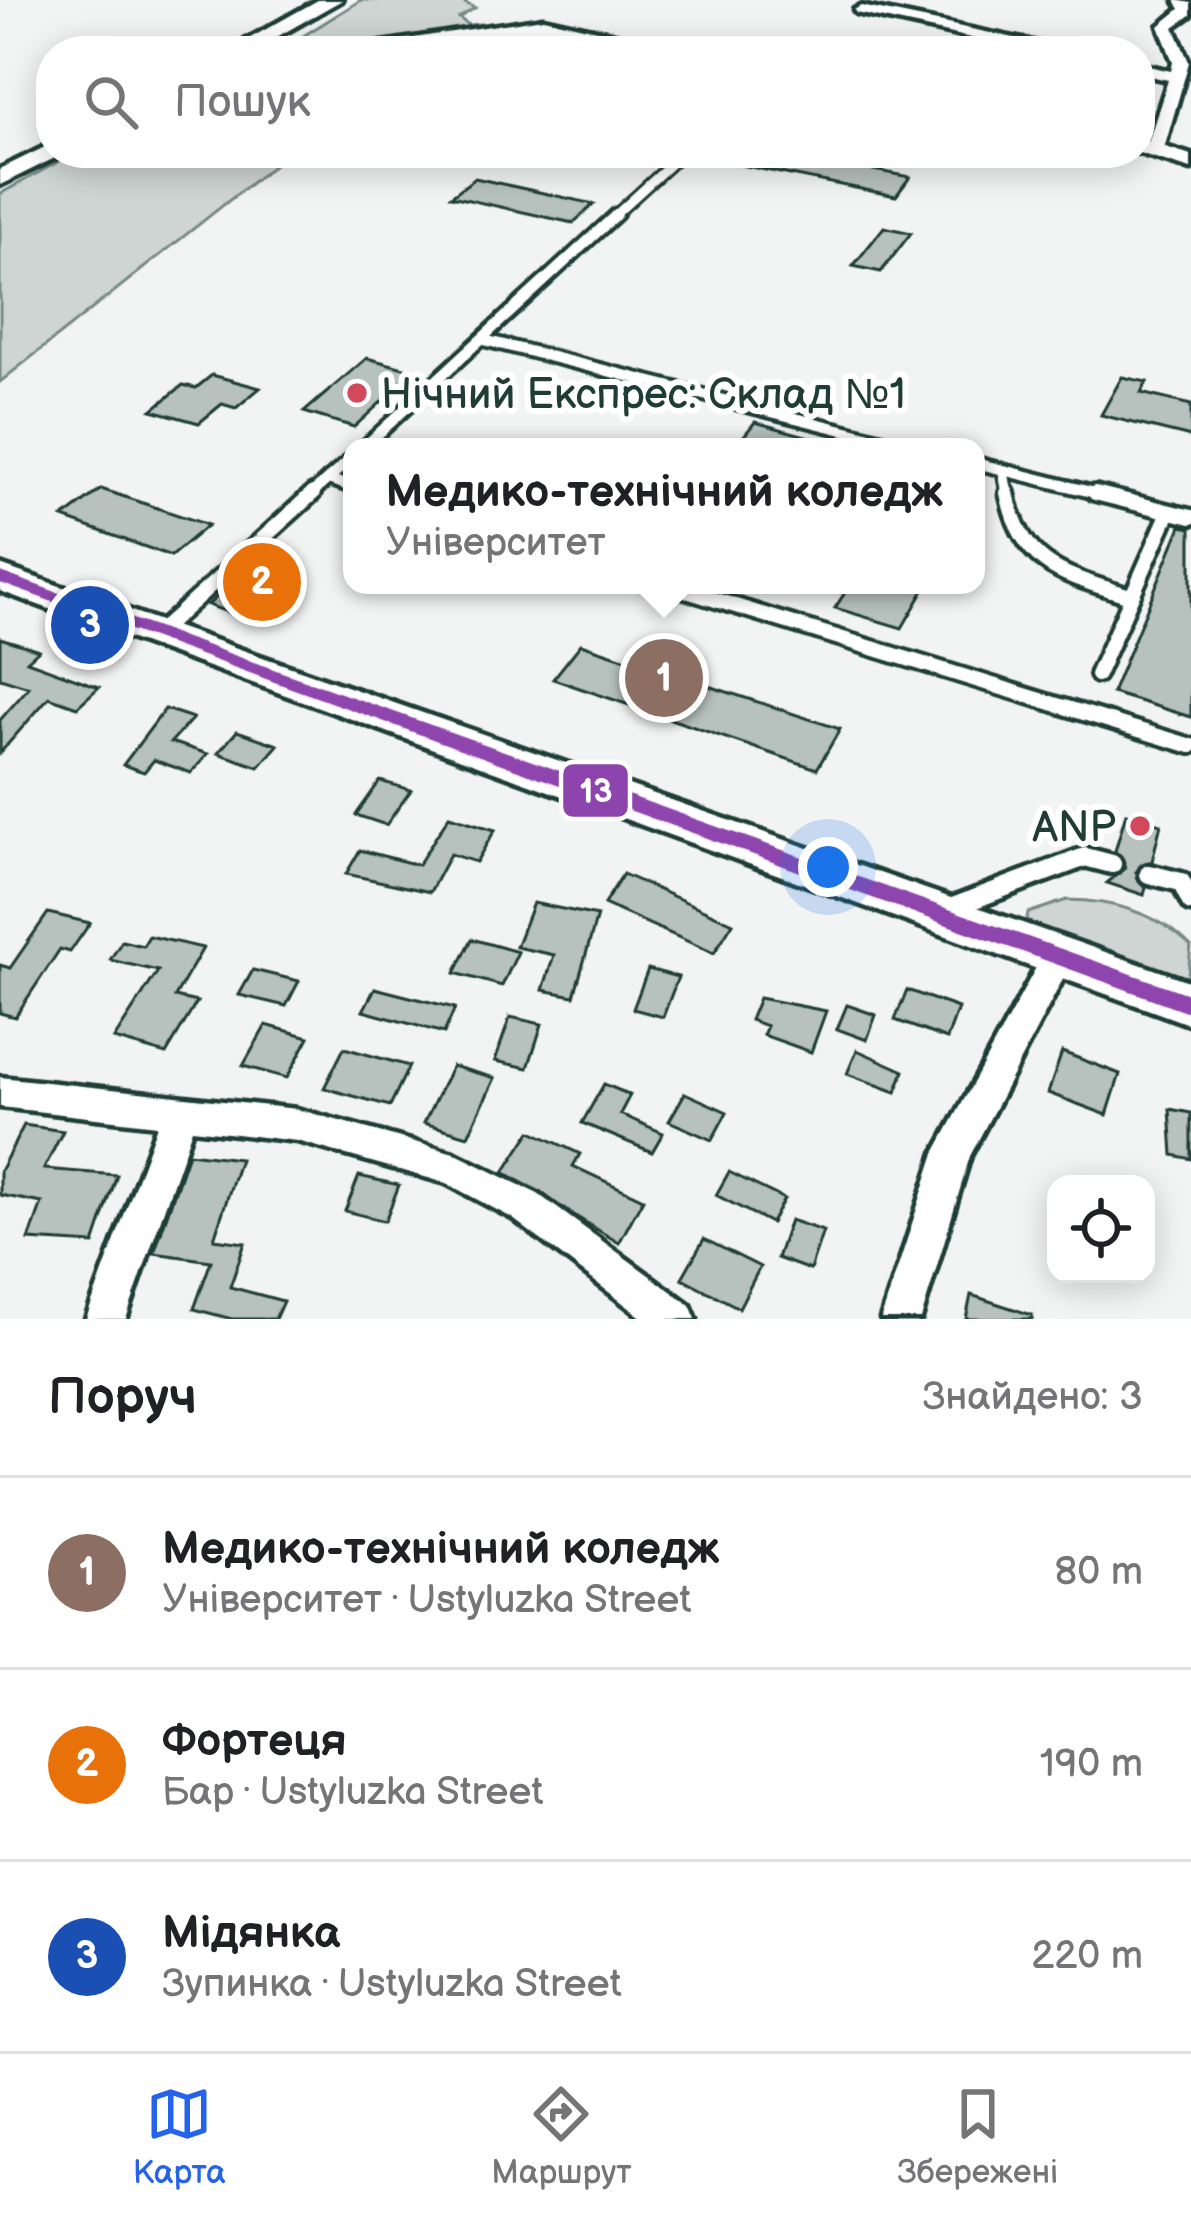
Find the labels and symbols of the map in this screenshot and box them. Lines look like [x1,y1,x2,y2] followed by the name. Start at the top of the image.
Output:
[381,370,906,421] place label: Нічний Експрес: Склад №1
[344,380,370,406] marker: Нічний Експрес: Склад №1
[223,537,301,627] pin: 2
[51,580,129,670] pin: 3
[625,633,703,723] pin: 1
[561,762,630,819] line badge: 13
[579,772,613,812] text: 13
[1032,803,1116,854] place label: ANP
[1127,813,1153,839] marker: ANP
[798,837,858,897] your location

